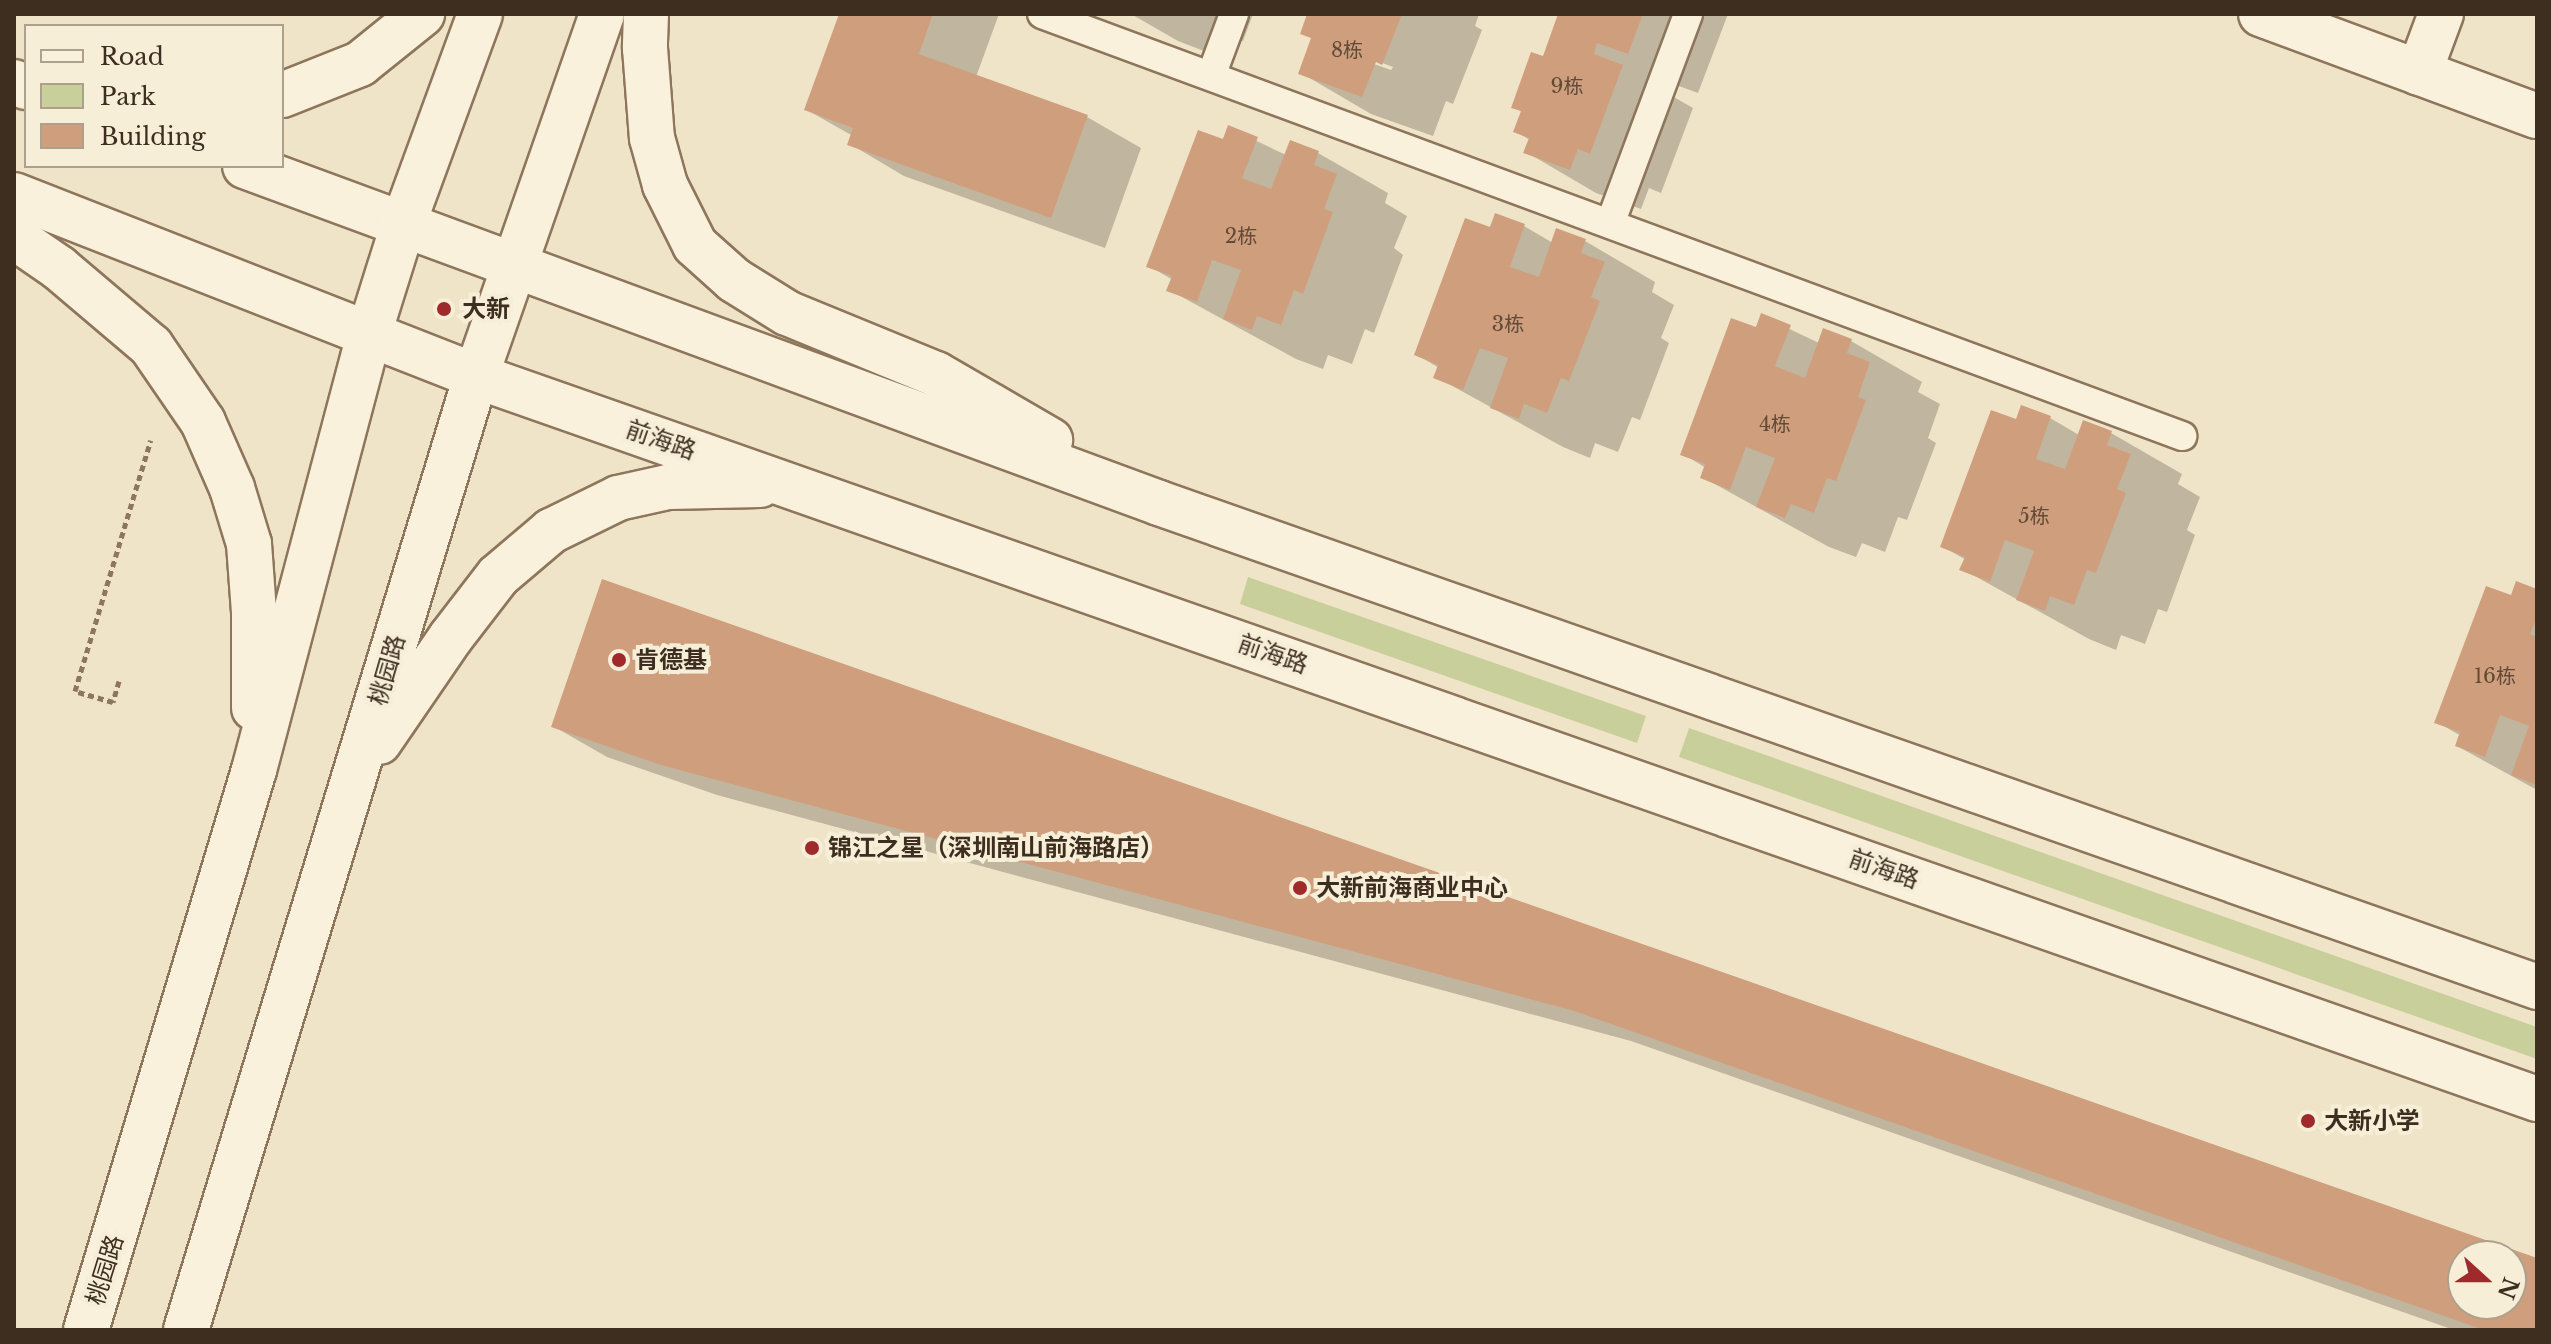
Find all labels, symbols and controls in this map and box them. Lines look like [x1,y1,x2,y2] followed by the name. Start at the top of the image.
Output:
[24,24,284,168] legend
[1331,38,1363,62] house number: 8栋
[100,42,164,71] text: Road
[1551,74,1583,98] house number: 9栋
[100,82,156,111] text: Park
[100,122,206,151] text: Building
[1225,224,1257,248] house number: 2栋
[462,295,510,323] place label: 大新
[433,298,455,320] marker: 大新
[1492,312,1524,336] house number: 3栋
[1759,412,1791,436] house number: 4栋
[622,415,700,465] street label: 前海路
[2018,504,2050,528] house number: 5栋
[1234,629,1312,679] street label: 前海路
[363,631,411,709] street label: 桃园路
[635,646,707,674] place label: 肯德基
[610,651,628,669] marker: 肯德基
[2474,664,2516,688] house number: 16栋
[828,834,1164,862] place label: 锦江之星（深圳南山前海路店）
[803,839,821,857] marker: 锦江之星（深圳南山前海路店）
[1845,844,1923,894] street label: 前海路
[1316,874,1508,902] place label: 大新前海商业中心
[1291,879,1309,897] marker: 大新前海商业中心
[2324,1107,2420,1135] place label: 大新小学
[2299,1112,2317,1130] marker: 大新小学
[81,1231,129,1309] street label: 桃园路
[2447,1240,2527,1320] north arrow
[2492,1274,2524,1303] text: N

